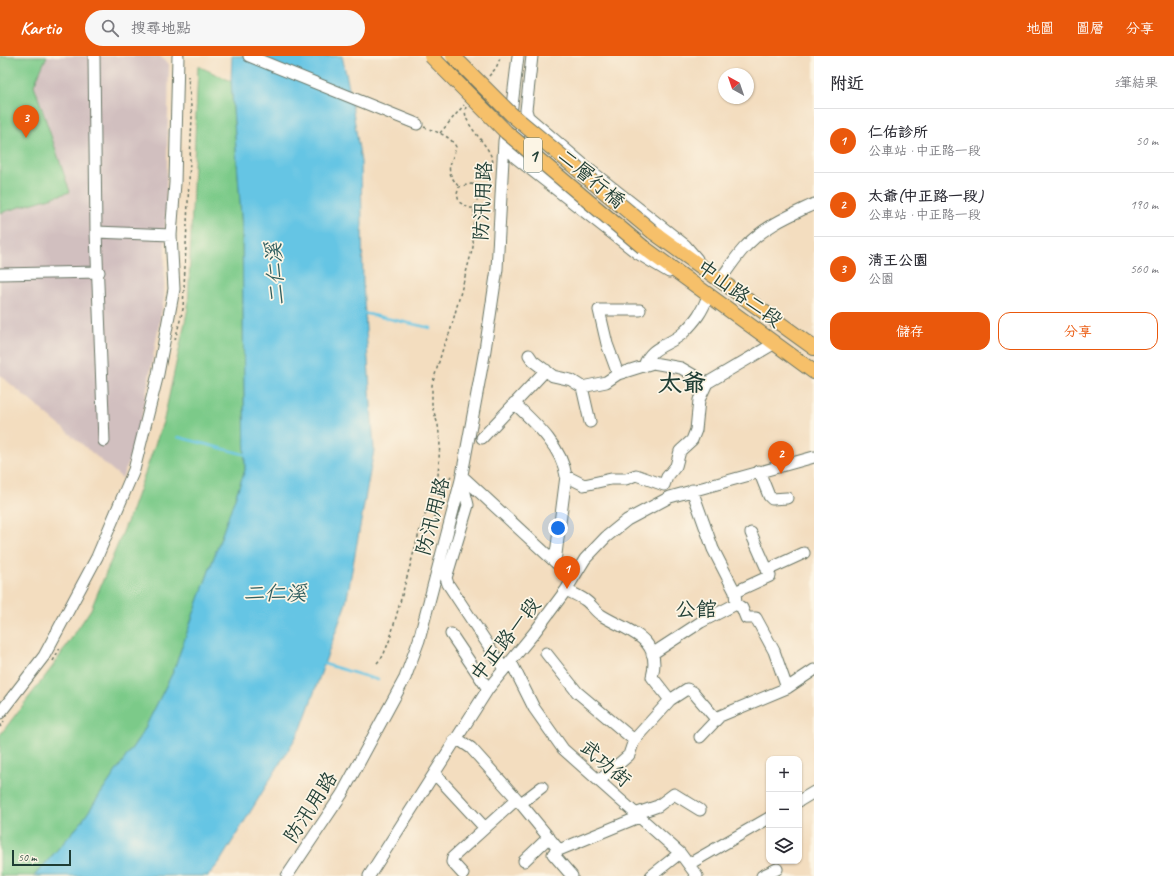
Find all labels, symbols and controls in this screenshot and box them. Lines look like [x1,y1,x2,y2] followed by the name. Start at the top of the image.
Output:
[85,10,365,46] search box
[20,16,61,40] text: Kartio
[99,17,121,39] icon: search
[131,19,191,38] text: 搜尋地點
[1026,20,1054,37] text: 地圖
[1076,20,1104,37] text: 圖層
[1126,20,1154,37] text: 分享
[718,68,754,104] north arrow
[830,73,864,94] text: 附近
[1113,75,1158,91] text: 3筆結果
[13,105,39,138] pin: 3
[868,123,928,142] text: 仁佑診所
[840,133,846,149] text: 1
[1136,133,1158,149] text: 50 m
[524,138,542,172] road number: 1
[553,143,630,214] street label: 二層行橋
[868,143,981,159] text: 公車站 · 中正路一段
[468,159,497,242] street label: 防汛用路
[868,187,983,206] text: 太爺(中正路一段)
[840,197,846,213] text: 2
[1130,197,1158,213] text: 190 m
[868,207,981,223] text: 公車站 · 中正路一段
[260,241,290,306] water label: 二仁溪
[868,251,928,270] text: 清王公園
[692,254,788,333] street label: 中山路二段
[840,261,846,277] text: 3
[1130,261,1158,277] text: 560 m
[868,271,894,287] text: 公園
[830,312,990,350] button: 儲存
[998,312,1158,350] button: 分享
[658,368,706,398] district label: 太爺
[768,441,794,474] pin: 2
[410,473,455,558] street label: 防汛用路
[548,518,568,538] your location
[554,556,580,589] pin: 1
[244,580,307,606] water label: 二仁溪
[465,592,546,686] street label: 中正路一段
[675,596,717,622] district label: 公館
[575,734,637,792] street label: 武功街
[766,756,802,864] map controls
[766,756,802,792] button: +
[278,766,343,848] street label: 防汛用路
[766,792,802,828] button: −
[766,828,802,864] button: layers
[12,848,71,867] scale bar
[18,850,37,864] text: 50 m

